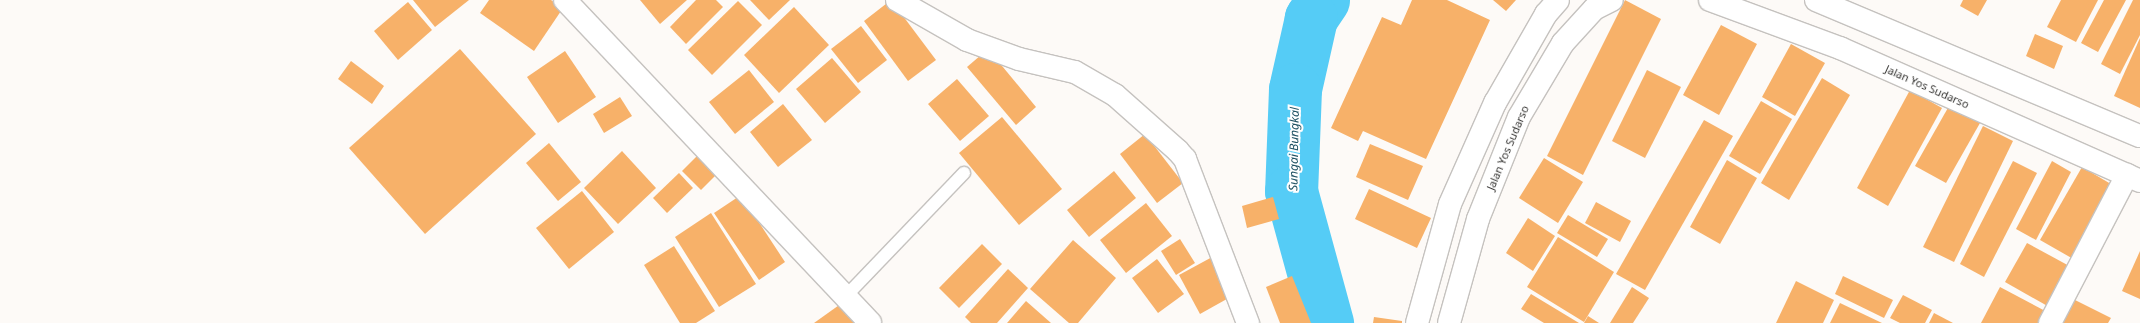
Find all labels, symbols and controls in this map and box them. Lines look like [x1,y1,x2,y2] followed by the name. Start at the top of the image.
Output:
[1883,63,1971,111] street label: Jalan Yos Sudarso
[1484,104,1532,192] street label: Jalan Yos Sudarso
[1286,107,1302,191] water label: Sungai Bungkal

